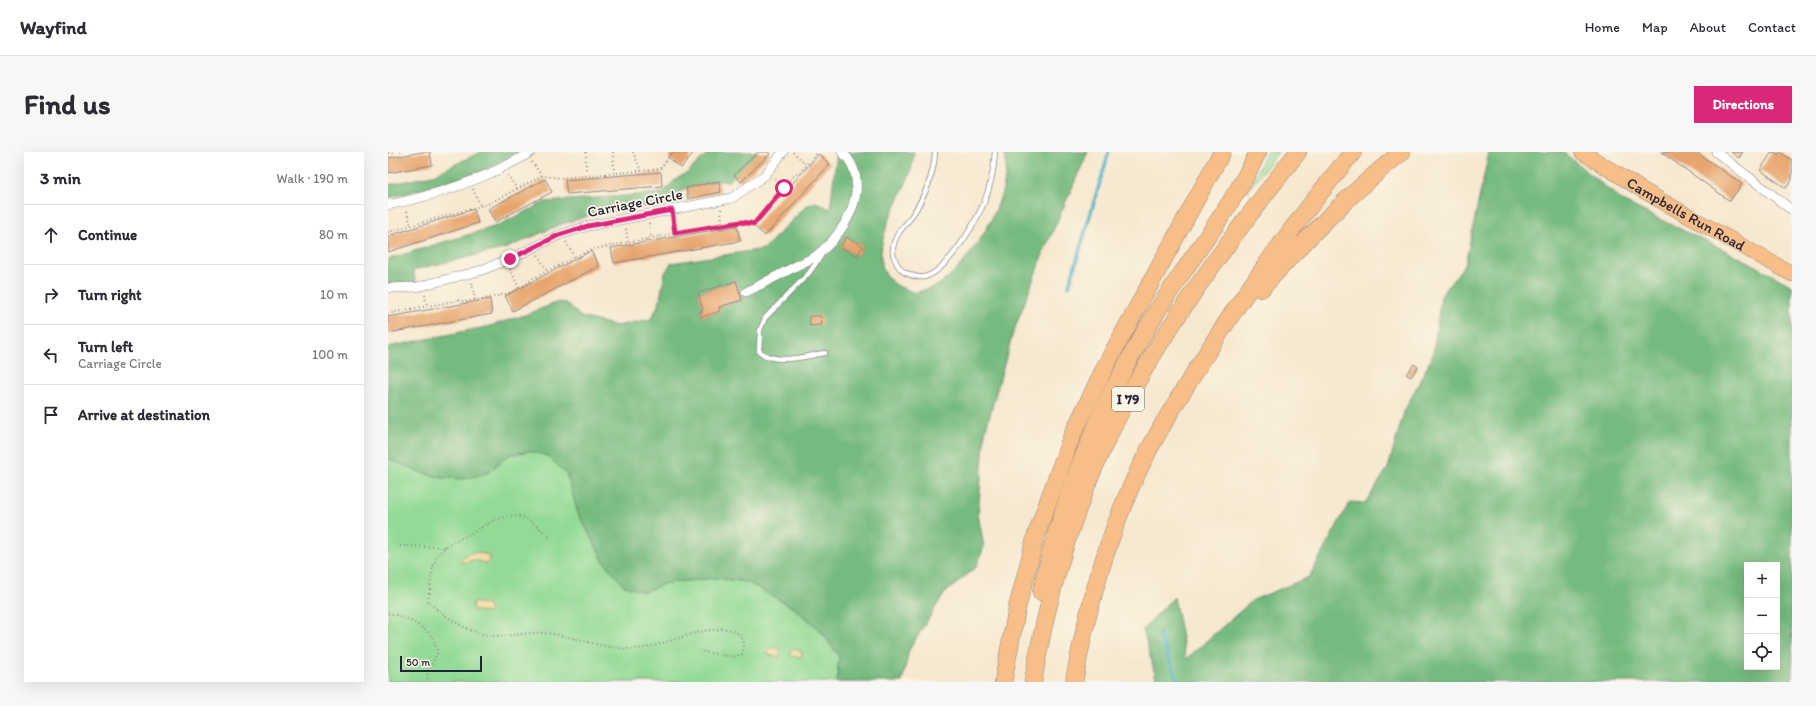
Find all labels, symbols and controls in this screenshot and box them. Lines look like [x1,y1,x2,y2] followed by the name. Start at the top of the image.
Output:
[20,16,87,39] text: Wayfind
[1585,19,1620,36] text: Home
[1642,19,1668,36] text: Map
[1690,19,1726,36] text: About
[1748,19,1796,36] text: Contact
[1694,86,1792,123] button: Directions
[24,87,111,121] text: Find us
[40,168,81,188] text: 3 min
[277,171,348,186] text: Walk · 190 m
[1623,173,1748,255] street label: Campbells Run Road
[775,179,793,197] route start
[586,185,684,221] street label: Carriage Circle
[40,224,62,246] icon: ahead
[78,226,137,244] text: Continue
[319,227,348,242] text: 80 m
[501,250,519,268] route end
[40,284,62,306] icon: right
[78,286,142,304] text: Turn right
[320,287,348,302] text: 10 m
[78,338,133,356] text: Turn left
[40,344,62,366] icon: left
[312,347,348,362] text: 100 m
[78,356,162,371] text: Carriage Circle
[1112,387,1144,411] road number: I 79
[40,404,62,426] icon: arrive
[78,406,210,424] text: Arrive at destination
[1744,562,1780,670] map controls
[1744,562,1780,598] button: +
[1744,598,1780,634] button: −
[1744,634,1780,670] button: locate
[400,654,482,673] scale bar
[406,656,430,669] text: 50 m

